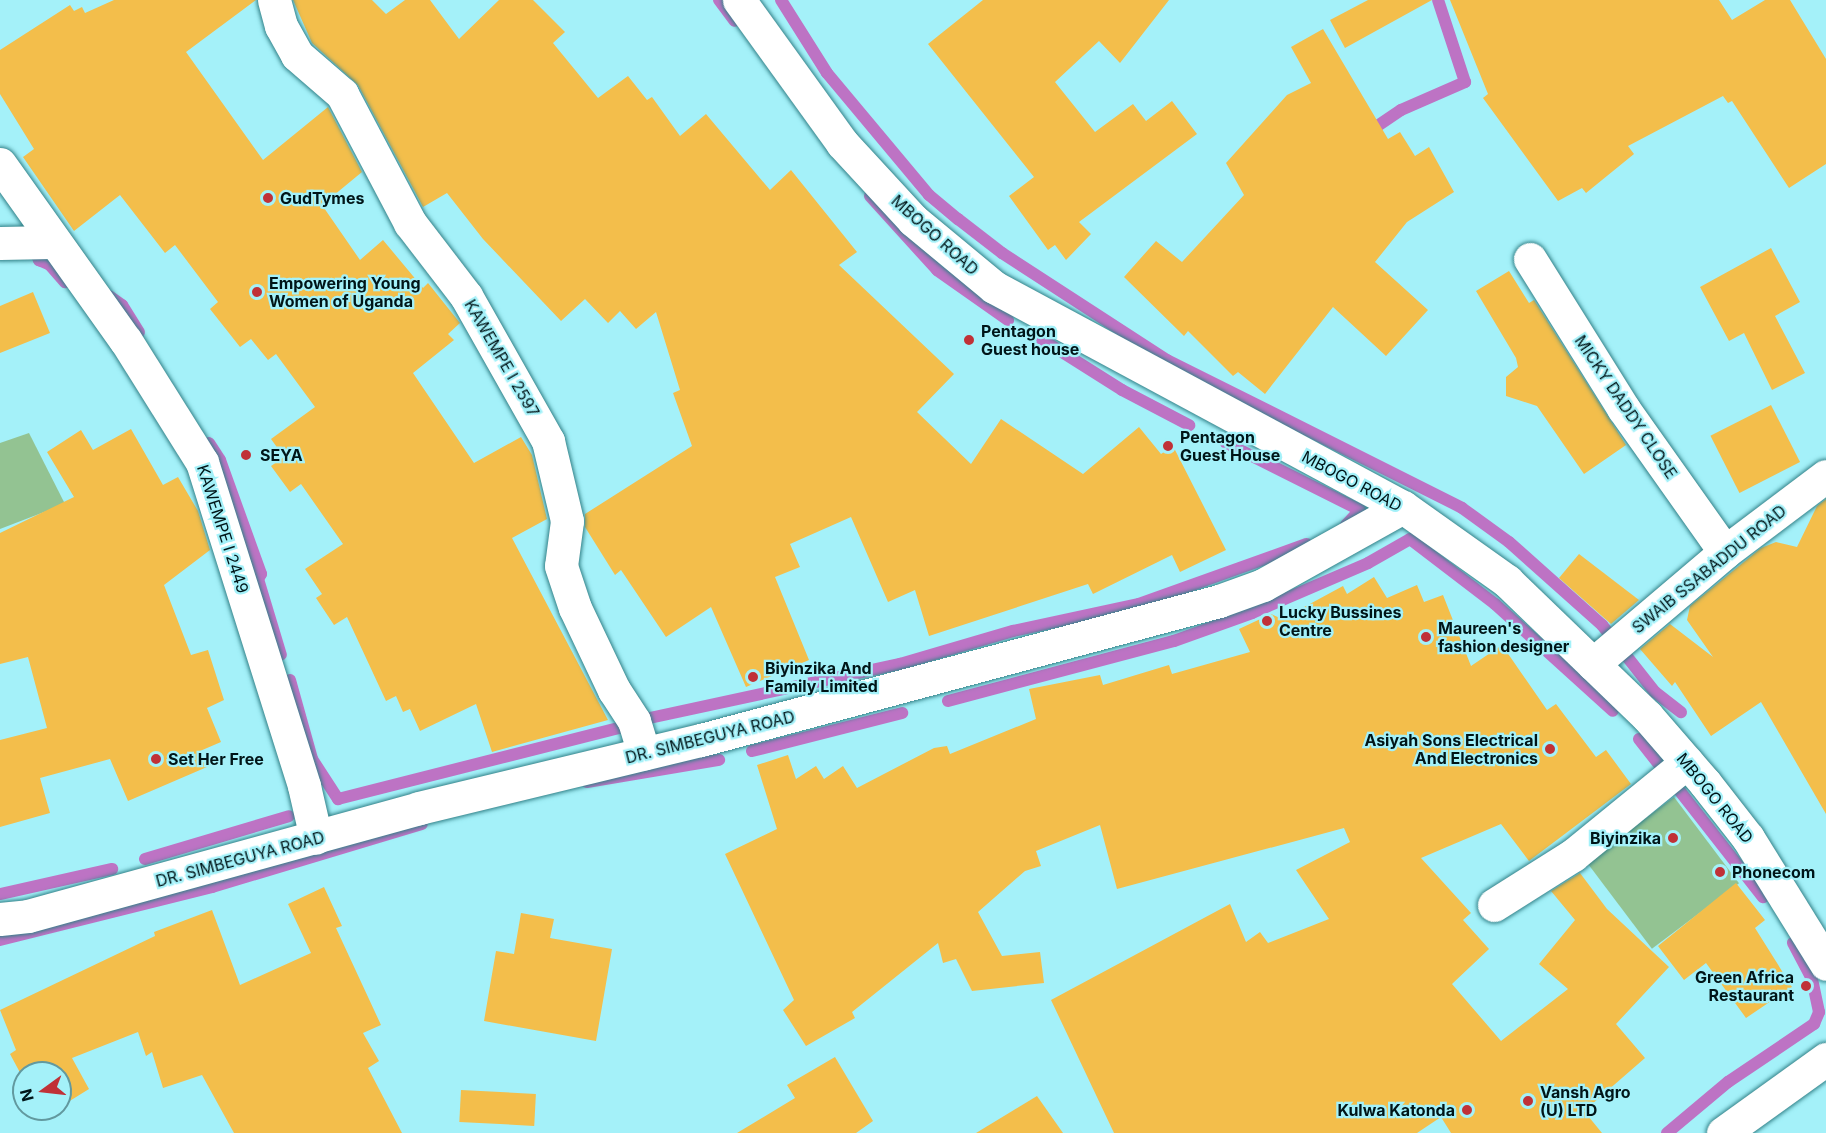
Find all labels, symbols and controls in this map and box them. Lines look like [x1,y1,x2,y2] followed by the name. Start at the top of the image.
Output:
[280,188,364,208] place label: GudTymes
[261,191,275,205] marker: GudTymes
[888,191,982,279] street label: MBOGO ROAD
[269,273,421,311] place label: Empowering Young Women of Uganda
[250,285,264,299] marker: Empowering Young Women of Uganda
[461,296,543,420] street label: KAWEMPE I 2597
[981,321,1079,359] place label: Pentagon Guest house
[1571,332,1681,482] street label: MICKY DADDY CLOSE
[962,333,976,347] marker: Pentagon Guest house
[1180,427,1280,465] place label: Pentagon Guest House
[1161,439,1175,453] marker: Pentagon Guest House
[260,445,303,465] place label: SEYA
[237,446,255,464] marker: SEYA
[1299,447,1405,515] street label: MBOGO ROAD
[193,462,253,596] street label: KAWEMPE I 2449
[1628,501,1790,637] street label: SWAIB SSABADDU ROAD
[1279,602,1402,640] place label: Lucky Bussines Centre
[1260,614,1274,628] marker: Lucky Bussines Centre
[1438,618,1569,656] place label: Maureen's fashion designer
[1419,630,1433,644] marker: Maureen's fashion designer
[765,658,878,696] place label: Biyinzika And Family Limited
[746,670,760,684] marker: Biyinzika And Family Limited
[623,707,797,767] street label: DR. SIMBEGUYA ROAD
[1364,730,1538,768] place label: Asiyah Sons Electrical And Electronics
[1543,742,1557,756] marker: Asiyah Sons Electrical And Electronics
[168,749,264,769] place label: Set Her Free
[1673,749,1757,847] street label: MBOGO ROAD
[149,752,163,766] marker: Set Her Free
[154,827,326,891] street label: DR. SIMBEGUYA ROAD
[1590,828,1661,848] place label: Biyinzika
[1666,831,1680,845] marker: Biyinzika
[1732,862,1815,882] place label: Phonecom
[1713,865,1727,879] marker: Phonecom
[1695,967,1794,1005] place label: Green Africa Restaurant
[1799,979,1813,993] marker: Green Africa Restaurant
[12,1061,72,1121] north arrow
[1540,1082,1631,1120] place label: Vansh Agro (U) LTD
[15,1087,38,1104] text: N
[1521,1094,1535,1108] marker: Vansh Agro (U) LTD
[1337,1100,1455,1120] place label: Kulwa Katonda
[1460,1103,1474,1117] marker: Kulwa Katonda

